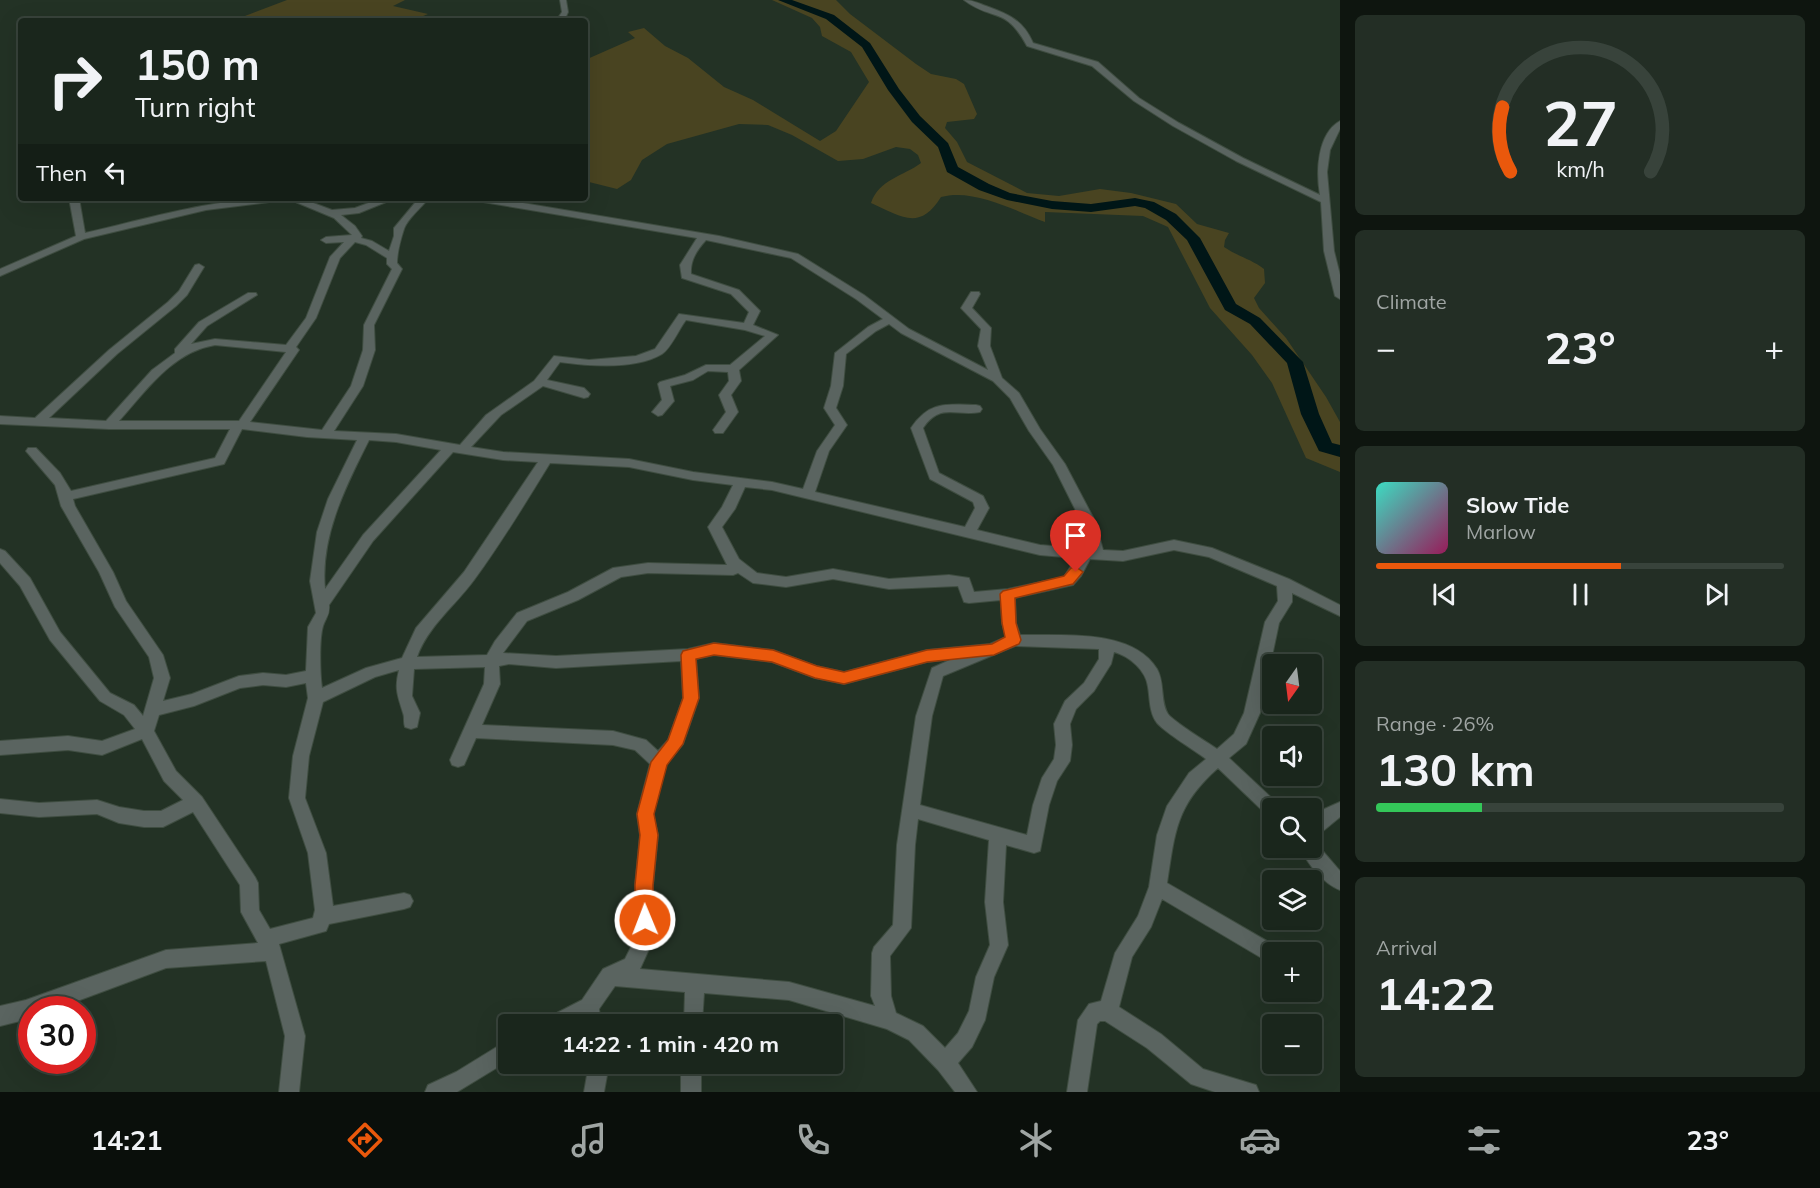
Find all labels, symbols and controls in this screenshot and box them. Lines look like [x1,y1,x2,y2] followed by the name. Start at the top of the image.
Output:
[135,38,260,91] text: 150 m
[36,42,114,120] icon: right
[1543,83,1617,162] text: 27
[135,90,255,124] text: Turn right
[99,156,132,189] icon: left
[1556,156,1604,183] text: km/h
[36,159,87,187] text: Then
[1376,289,1447,314] text: Climate
[1544,319,1616,375] text: 23°
[1376,327,1396,368] text: −
[1764,327,1784,368] text: +
[1466,491,1569,519] text: Slow Tide
[1050,510,1101,572] pin
[1059,519,1092,552] icon: arrive
[1466,519,1536,544] text: Marlow
[1428,578,1461,611] icon: previous
[1564,578,1597,611] icon: pause
[1700,578,1733,611] icon: next
[1262,654,1322,714] north arrow
[1262,654,1322,1074] map controls
[1376,711,1494,736] text: Range · 26%
[1262,726,1322,786] button: sound
[1376,741,1535,797] text: 130 km
[1262,798,1322,858] button: search
[1262,870,1322,930] button: layers
[613,888,677,952] position arrow
[1376,935,1437,960] text: Arrival
[1262,942,1322,1002] button: +
[1376,965,1495,1021] text: 14:22
[18,996,96,1074] speed limit sign: 30
[1262,1014,1322,1074] button: −
[562,1030,779,1058] text: 14:22 · 1 min · 420 m
[344,1119,386,1161] icon: directions
[568,1119,610,1161] icon: music
[792,1119,834,1161] icon: phone
[1015,1119,1057,1161] icon: climate
[1239,1119,1281,1161] icon: car
[1463,1119,1505,1161] icon: filters
[91,1123,162,1157] text: 14:21
[1686,1123,1729,1157] text: 23°

